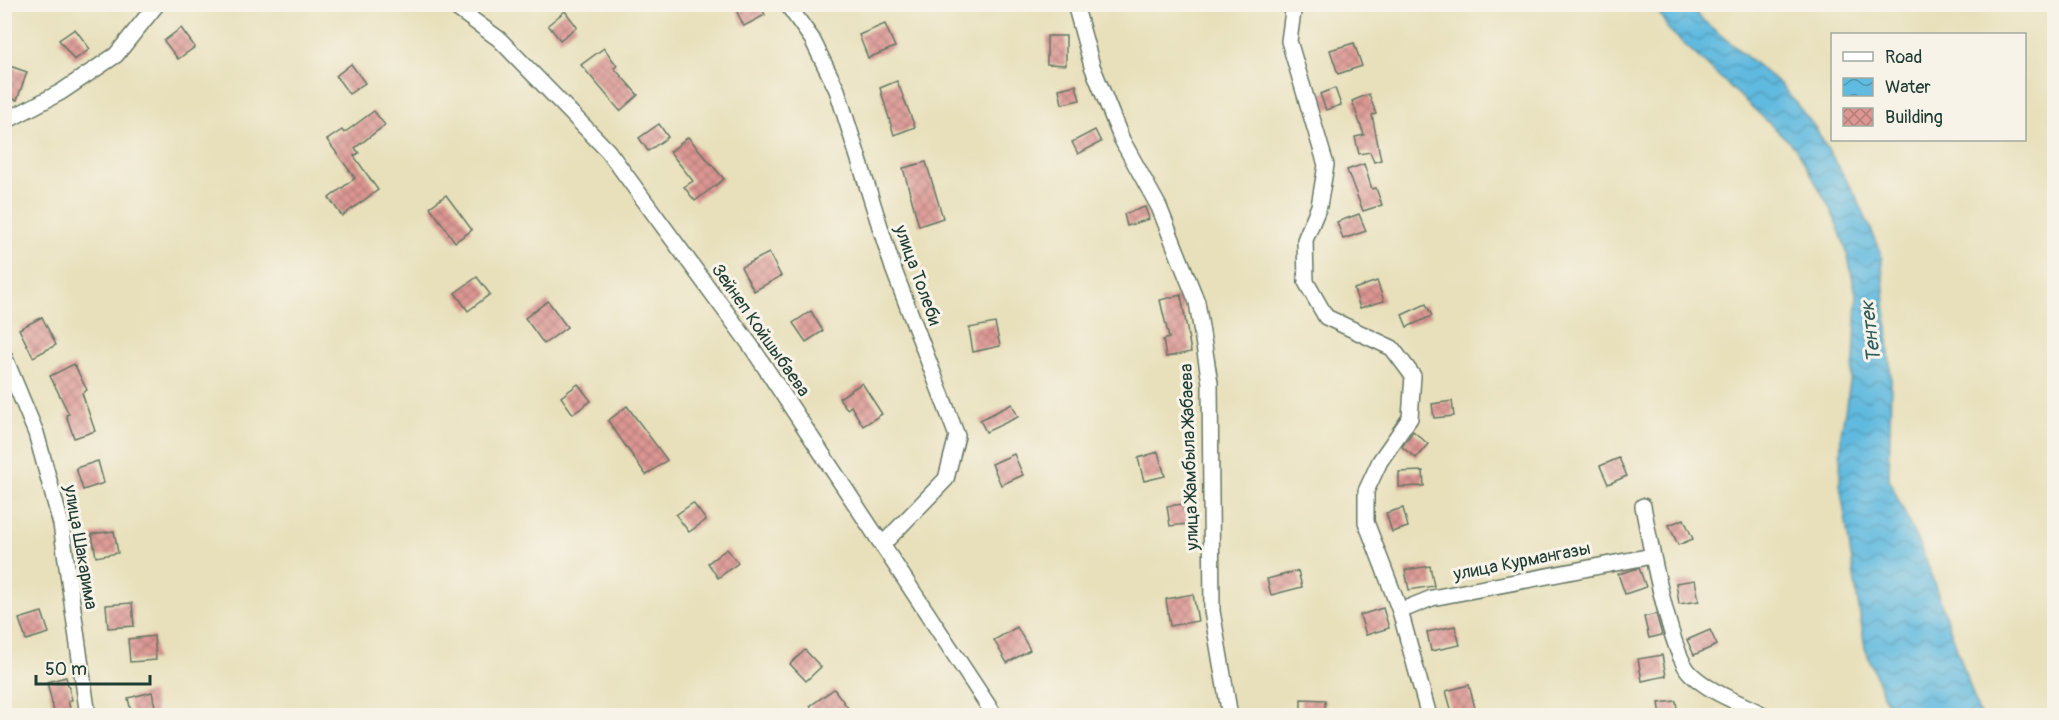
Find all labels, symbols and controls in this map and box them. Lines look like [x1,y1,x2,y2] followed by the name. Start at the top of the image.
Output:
[1831,33,2026,141] legend
[1885,46,1922,69] text: Road
[1885,76,1931,99] text: Water
[1885,106,1943,129] text: Building
[888,221,946,328] street label: улица Толеби
[706,259,815,401] street label: Зейнеп Койшыбаева
[1854,298,1887,364] water label: Тентек
[1175,363,1204,552] street label: улица Жамбыла Жабаева
[58,482,103,611] street label: улица Шакарима
[1451,537,1593,586] street label: улица Курмангазы
[36,648,150,686] scale bar
[45,658,87,681] text: 50 m

